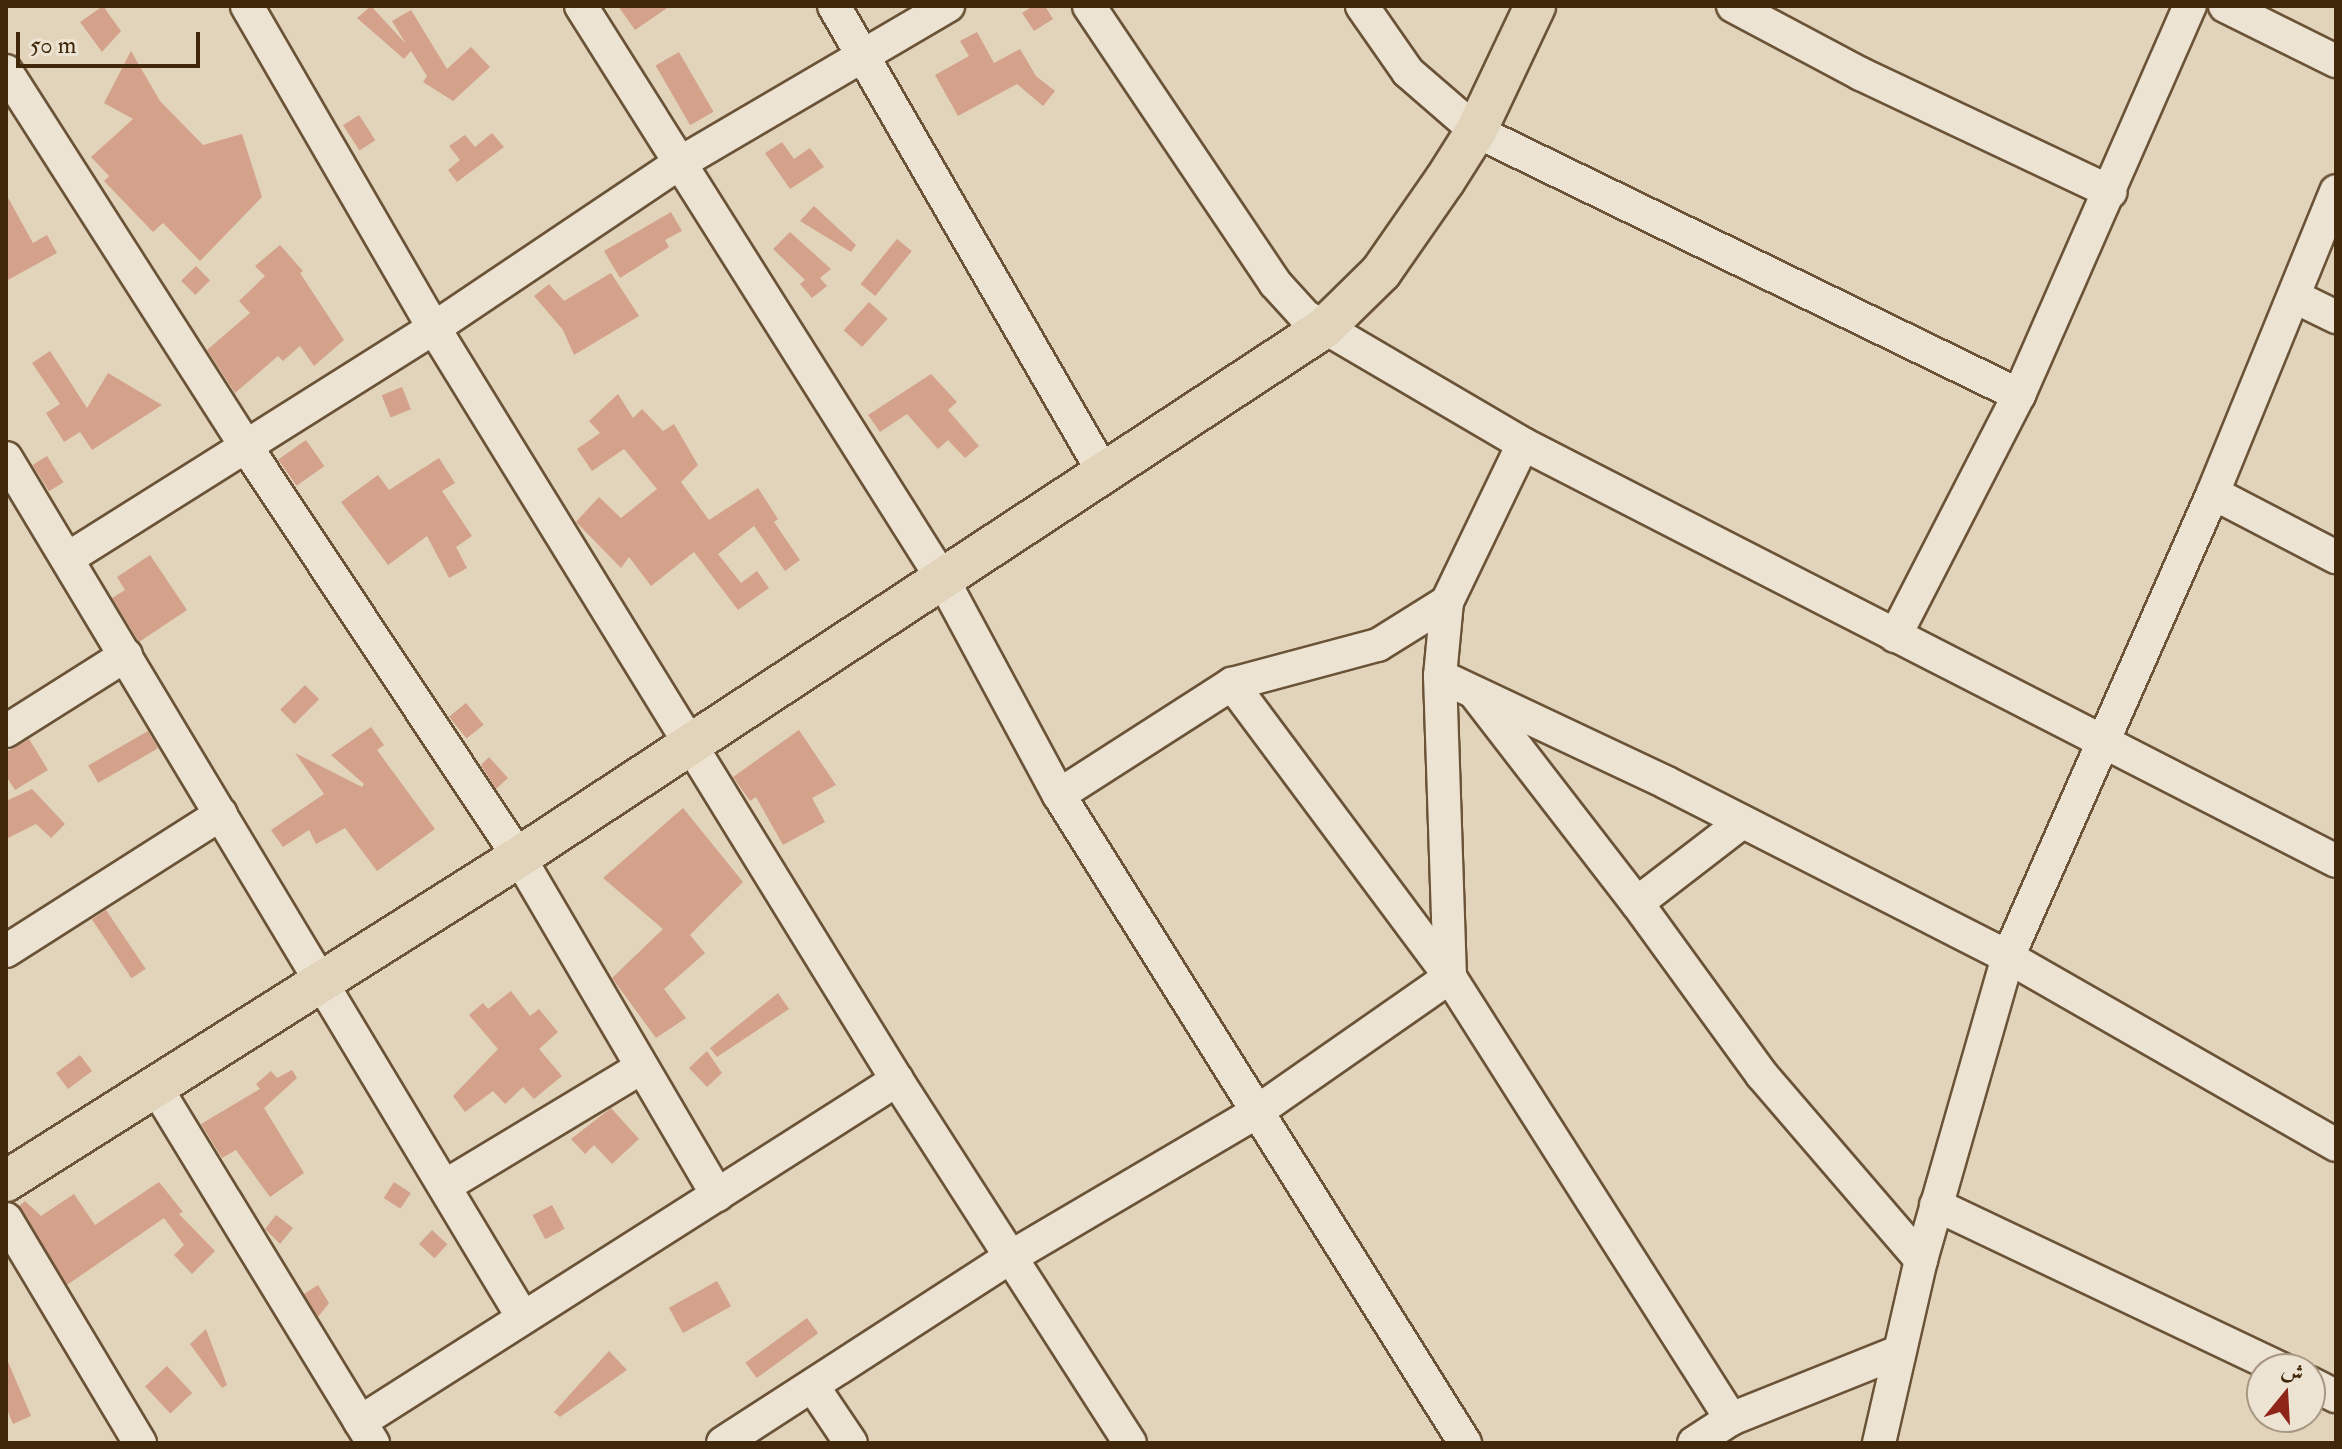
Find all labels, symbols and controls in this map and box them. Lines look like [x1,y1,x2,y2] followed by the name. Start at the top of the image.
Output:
[20,16,204,66] scale bar
[30,30,76,61] text: 50 m
[2246,1353,2326,1433] north arrow
[2278,1355,2307,1389] text: ش

